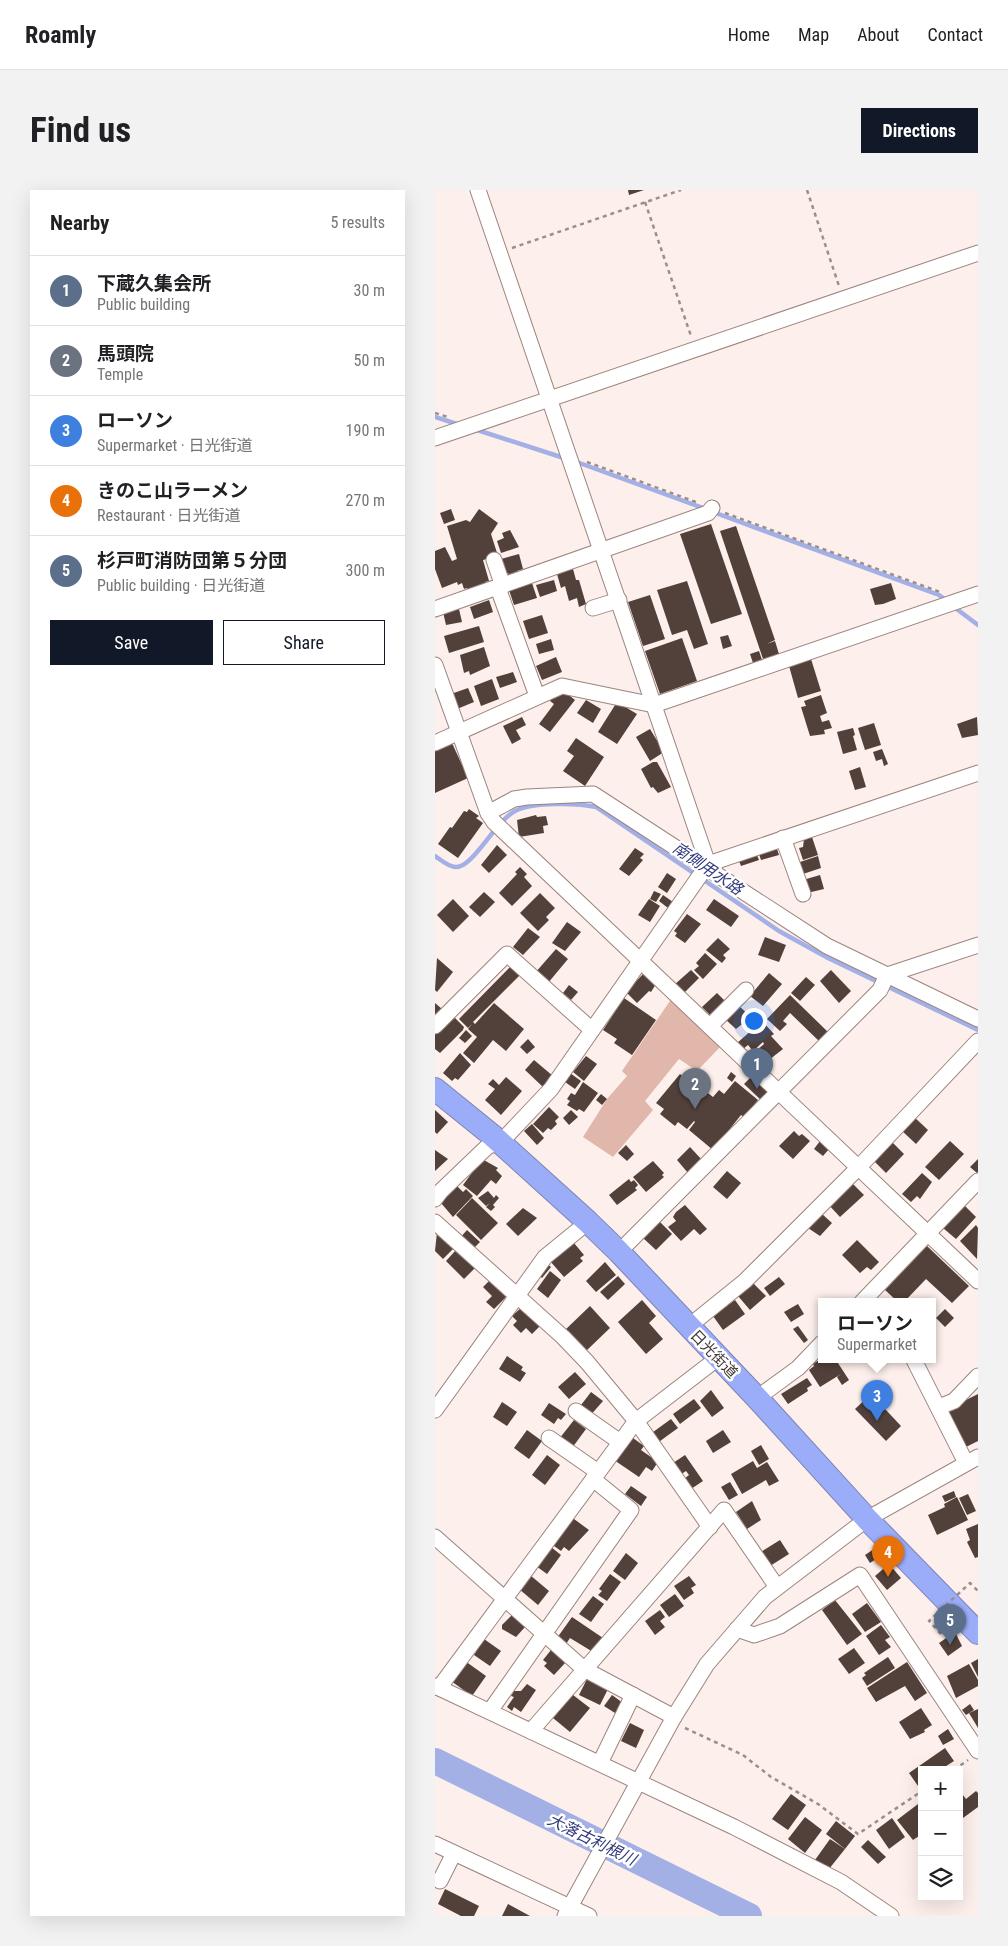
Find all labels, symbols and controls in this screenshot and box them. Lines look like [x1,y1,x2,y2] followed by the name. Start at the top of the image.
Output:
[25,21,96,49] text: Roamly
[728,24,770,45] text: Home
[798,24,829,45] text: Map
[857,24,899,45] text: About
[927,24,983,45] text: Contact
[861,108,978,153] button: Directions
[30,110,131,151] text: Find us
[50,211,109,235] text: Nearby
[330,213,385,232] text: 5 results
[97,272,211,295] text: 下蔵久集会所
[62,281,70,300] text: 1
[353,281,385,300] text: 30 m
[97,295,190,314] text: Public building
[97,342,154,365] text: 馬頭院
[62,351,70,370] text: 2
[353,351,385,370] text: 50 m
[97,365,143,384] text: Temple
[97,409,173,432] text: ローソン
[62,421,70,440] text: 3
[346,421,385,440] text: 190 m
[97,436,252,455] text: Supermarket · 日光街道
[97,479,248,502] text: きのこ山ラーメン
[62,491,70,510] text: 4
[346,491,385,510] text: 270 m
[97,506,240,525] text: Restaurant · 日光街道
[97,549,287,572] text: 杉戸町消防団第５分団
[62,561,70,580] text: 5
[346,561,385,580] text: 300 m
[97,576,265,595] text: Public building · 日光街道
[50,620,213,665] button: Save
[223,620,385,665] button: Share
[669,838,748,900] water label: 南側用水路
[741,1008,767,1034] your location
[741,1048,773,1089] pin: 1
[679,1068,711,1109] pin: 2
[818,1298,936,1363] popup
[837,1312,913,1335] text: ローソン
[687,1326,741,1382] street label: 日光街道
[837,1335,917,1354] text: Supermarket
[861,1380,893,1421] pin: 3
[872,1536,904,1577] pin: 4
[934,1604,966,1645] pin: 5
[918,1766,963,1901] map controls
[918,1766,963,1811] button: +
[544,1810,641,1870] water label: 大落古利根川
[918,1811,963,1856] button: −
[918,1856,963,1901] button: layers

